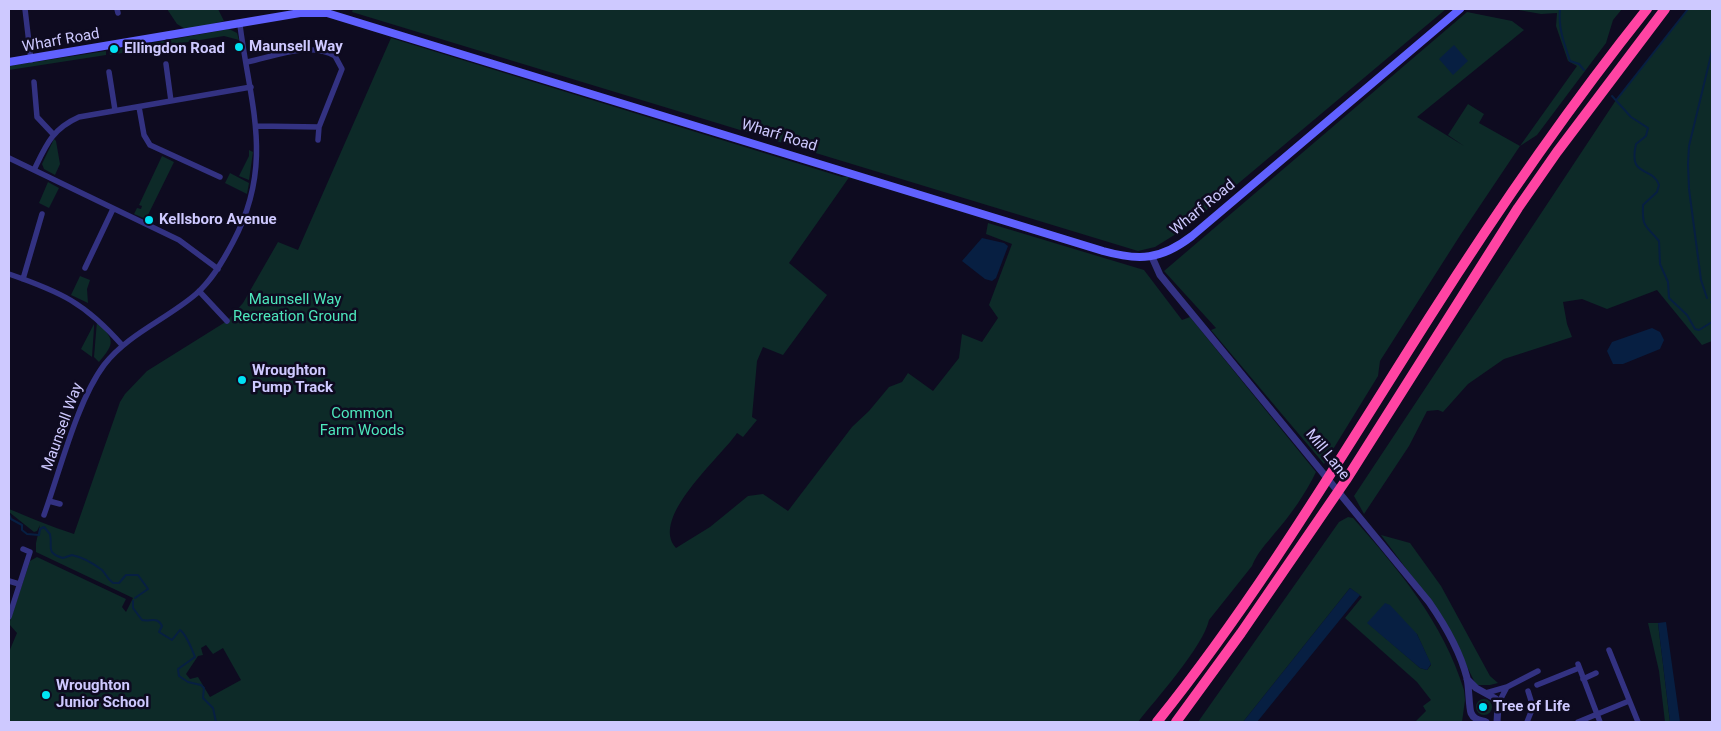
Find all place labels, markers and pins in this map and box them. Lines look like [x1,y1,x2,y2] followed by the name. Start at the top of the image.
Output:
[249,38,343,56] place label: Maunsell Way
[124,40,225,58] place label: Ellingdon Road
[233,41,245,53] marker: Maunsell Way
[108,43,120,55] marker: Ellingdon Road
[159,211,277,229] place label: Kellsboro Avenue
[143,214,155,226] marker: Kellsboro Avenue
[252,362,333,397] place label: Wroughton Pump Track
[236,374,248,386] marker: Wroughton Pump Track
[56,677,149,712] place label: Wroughton Junior School
[40,689,52,701] marker: Wroughton Junior School
[1493,698,1570,716] place label: Tree of Life
[1477,701,1489,713] marker: Tree of Life

